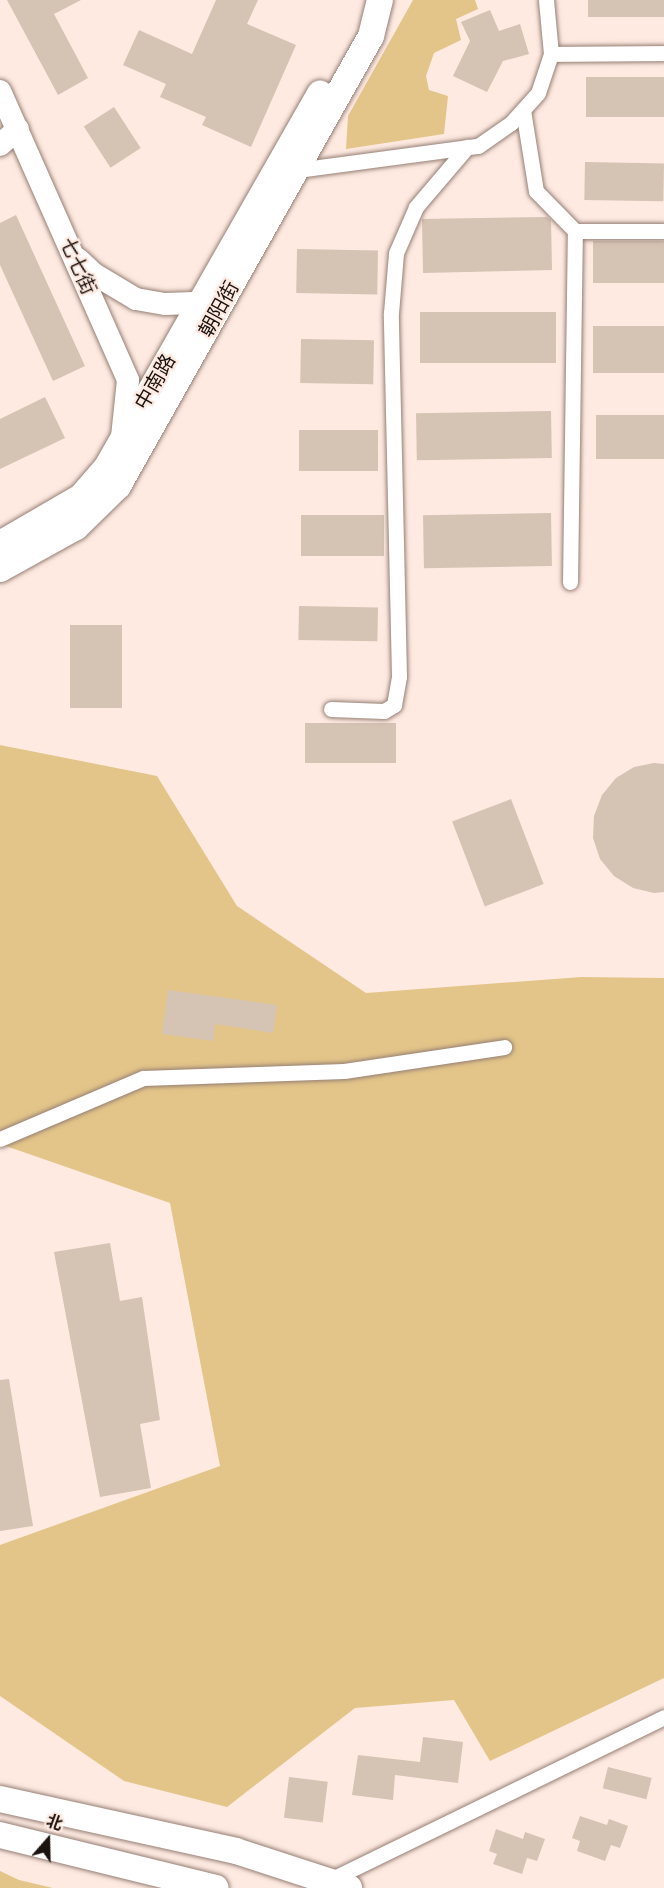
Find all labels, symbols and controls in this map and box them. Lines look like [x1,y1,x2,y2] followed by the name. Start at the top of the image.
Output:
[55,234,101,298] street label: 七七街
[194,277,244,341] street label: 朝阳街
[130,350,180,414] street label: 中南路
[18,1810,78,1870] north arrow
[44,1811,65,1834] text: 北

